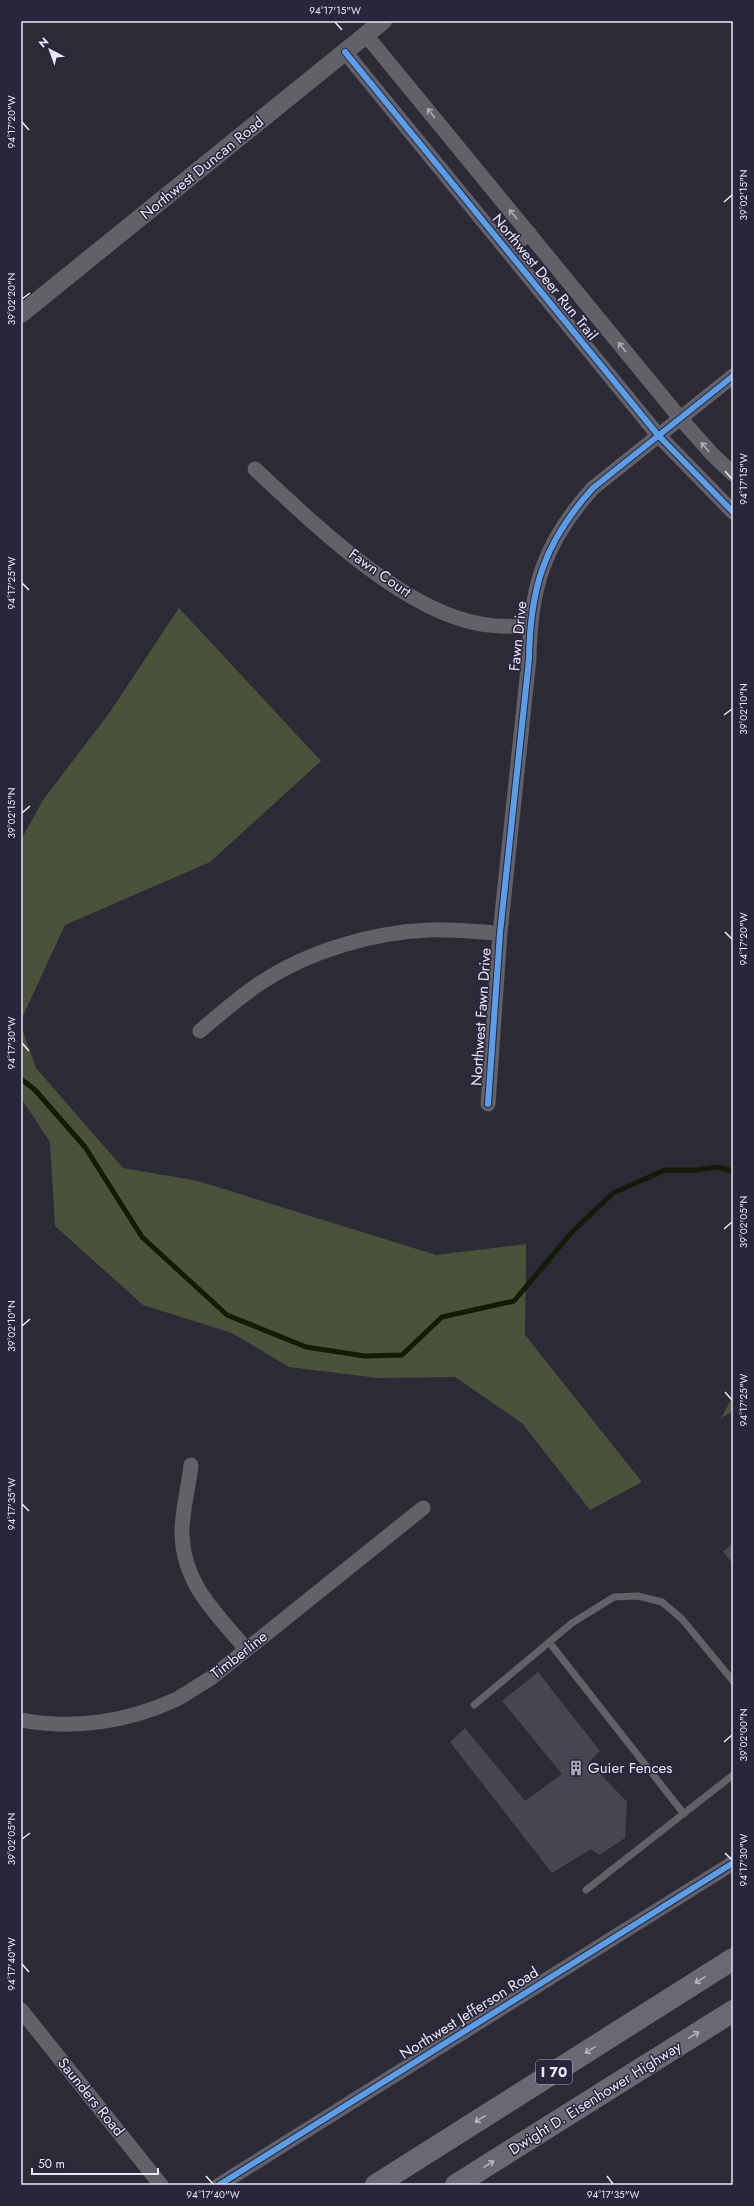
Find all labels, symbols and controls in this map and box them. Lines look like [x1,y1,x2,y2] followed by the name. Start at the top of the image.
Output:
[309,3,361,18] text: 94°17'15"W
[30,30,70,70] north arrow
[35,34,52,51] text: N
[4,95,19,149] text: 94°17'20"W
[426,108,435,119] one-way arrow
[136,111,268,225] street label: Northwest Duncan Road
[736,169,751,221] text: 39°02'15"N
[487,209,603,345] street label: Northwest Deer Run Trail
[509,209,518,220] one-way arrow
[4,273,19,325] text: 39°02'20"N
[618,342,626,353] one-way arrow
[701,442,710,452] one-way arrow
[736,453,751,505] text: 94°17'15"W
[344,543,416,603] street label: Fawn Court
[4,556,19,609] text: 94°17'25"W
[503,600,533,672] street label: Fawn Drive
[736,683,751,735] text: 39°02'10"N
[4,787,19,839] text: 39°02'15"N
[736,912,751,966] text: 94°17'20"W
[465,947,497,1087] street label: Northwest Fawn Drive
[4,1016,19,1069] text: 94°17'30"W
[736,1196,751,1248] text: 39°02'05"N
[4,1300,19,1352] text: 39°02'10"N
[736,1373,751,1426] text: 94°17'25"W
[4,1478,19,1530] text: 94°17'35"W
[206,1626,272,1684] street label: Timberline
[736,1709,751,1761] text: 39°02'00"N
[588,1757,672,1779] place label: Guier Fences
[567,1759,585,1777] building icon: Guier Fences
[4,1813,19,1865] text: 39°02'05"N
[736,1833,751,1886] text: 94°17'30"W
[4,1937,19,1991] text: 94°17'40"W
[395,1961,543,2065] street label: Northwest Jefferson Road
[694,1977,706,1985] one-way arrow
[688,2031,699,2039] one-way arrow
[504,2036,686,2160] street label: Dwight D. Eisenhower Highway
[584,2046,596,2054] one-way arrow
[52,2053,130,2141] street label: Saunders Road
[536,2060,572,2084] road number: I 70
[475,2115,486,2123] one-way arrow
[32,2150,158,2176] scale bar
[38,2155,65,2173] text: 50 m
[483,2160,494,2168] one-way arrow
[186,2187,240,2202] text: 94°17'40"W
[587,2187,639,2202] text: 94°17'35"W

